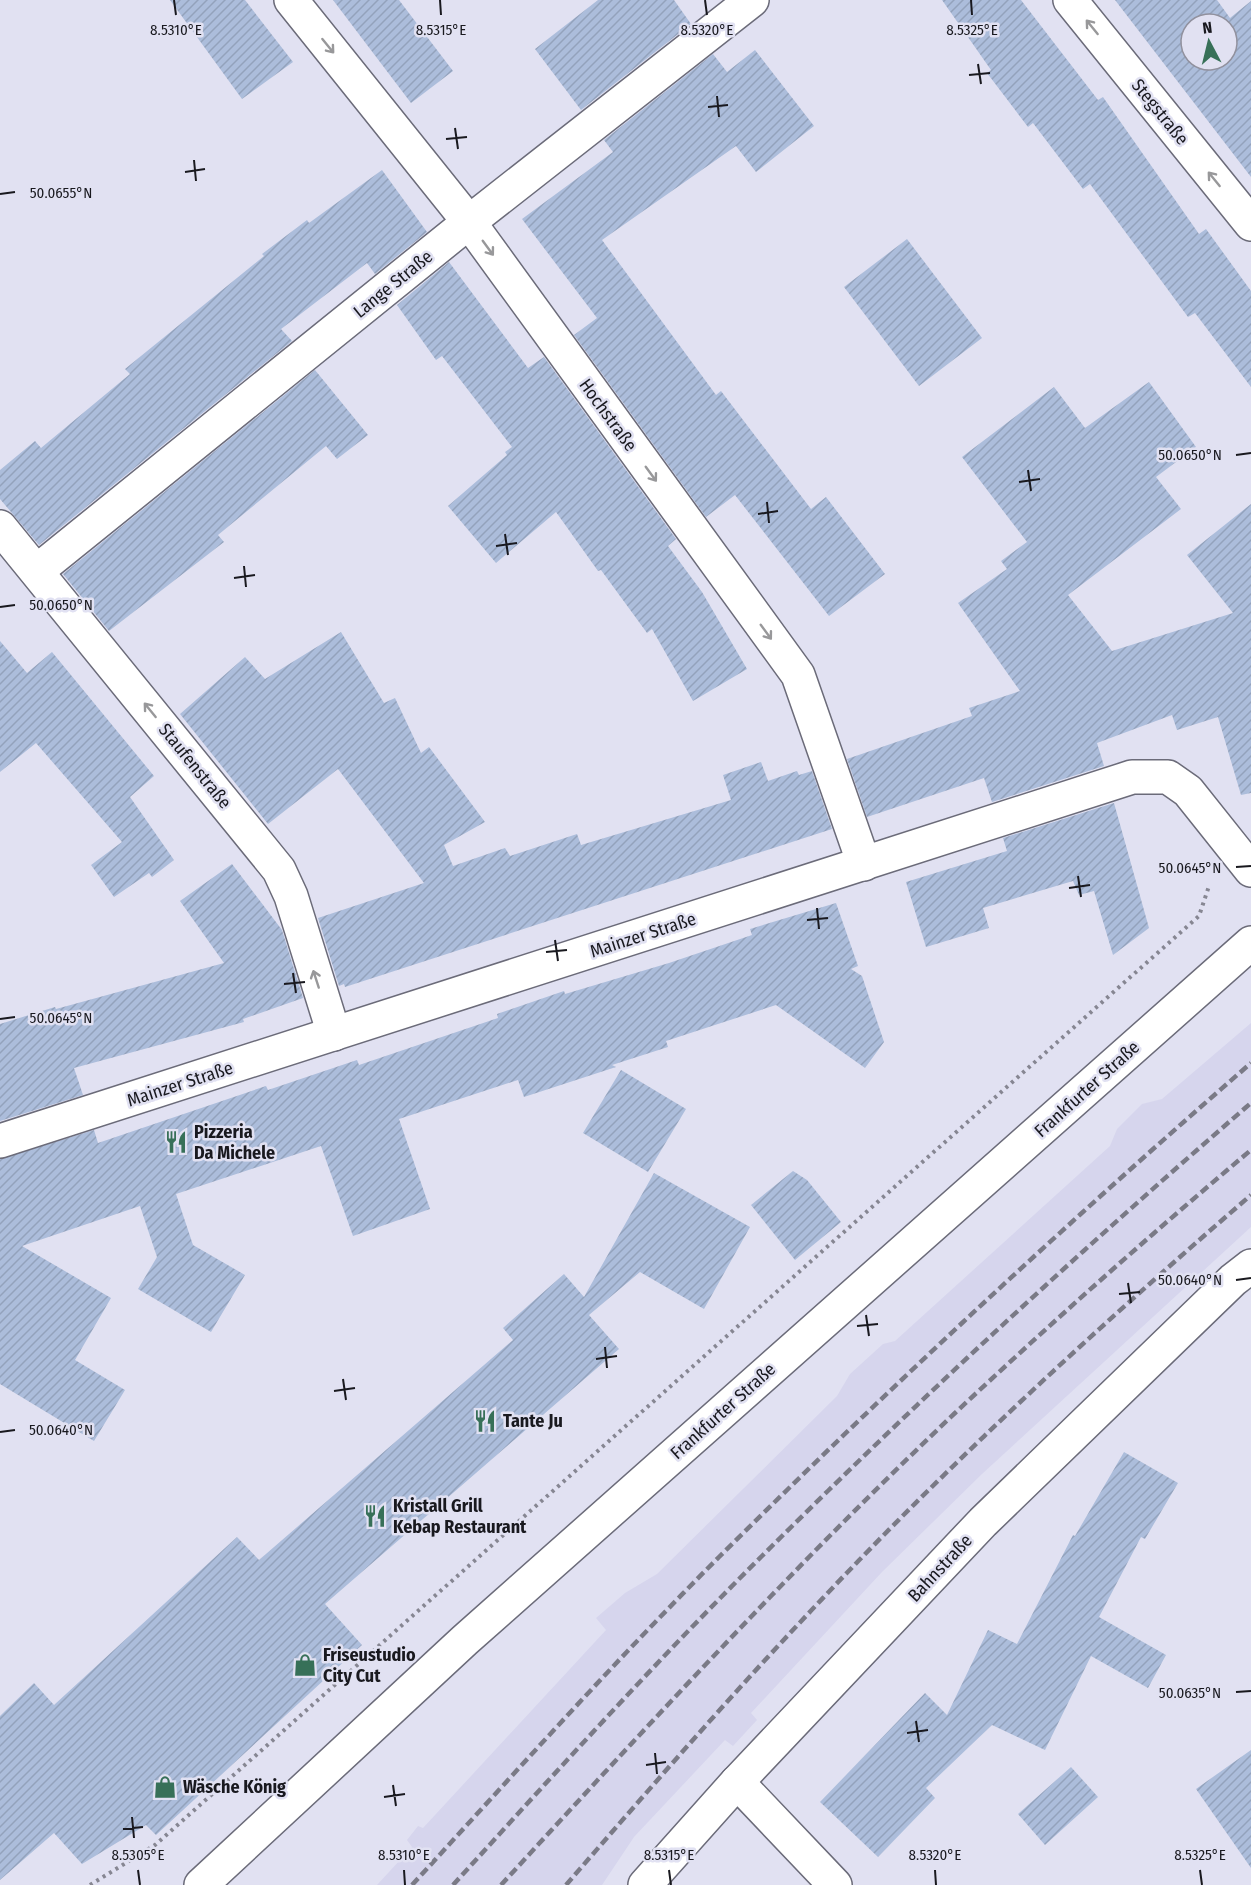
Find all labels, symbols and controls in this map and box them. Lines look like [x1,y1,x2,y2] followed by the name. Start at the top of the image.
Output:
[1179,12,1239,72] north arrow
[1201,18,1213,38] text: N
[1085,19,1098,35] one-way arrow
[150,21,202,39] text: 8.5310°E
[416,21,466,39] text: 8.5315°E
[681,21,733,39] text: 8.5320°E
[946,21,998,39] text: 8.5325°E
[321,37,334,53] one-way arrow
[1127,75,1193,149] street label: Stegstraße
[1208,171,1221,187] one-way arrow
[30,184,92,202] text: 50.0655°N
[481,240,494,256] one-way arrow
[349,245,437,323] street label: Lange Straße
[574,374,642,456] street label: Hochstraße
[1158,446,1222,464] text: 50.0650°N
[645,465,658,481] one-way arrow
[29,596,93,614] text: 50.0650°N
[760,623,772,639] one-way arrow
[143,702,156,718] one-way arrow
[154,719,236,813] street label: Staufenstraße
[1159,859,1221,877] text: 50.0645°N
[587,908,699,962] street label: Mainzer Straße
[310,970,321,989] one-way arrow
[30,1009,92,1027] text: 50.0645°N
[1030,1036,1144,1142] street label: Frankfurter Straße
[124,1057,236,1111] street label: Mainzer Straße
[194,1121,275,1164] place label: Pizzeria Da Michele
[163,1129,189,1155] restaurant icon: Pizzeria Da Michele
[1158,1271,1222,1289] text: 50.0640°N
[666,1358,780,1464] street label: Frankfurter Straße
[472,1408,498,1434] restaurant icon: Tante Ju
[503,1410,563,1432] place label: Tante Ju
[29,1421,93,1439] text: 50.0640°N
[393,1495,527,1538] place label: Kristall Grill Kebap Restaurant
[362,1503,388,1529] restaurant icon: Kristall Grill Kebap Restaurant
[903,1530,977,1606] street label: Bahnstraße
[323,1644,416,1687] place label: Friseustudio City Cut
[292,1652,318,1678] shop icon: Friseustudio City Cut
[1159,1684,1221,1702] text: 50.0635°N
[152,1774,178,1800] shop icon: Wäsche König
[183,1776,286,1798] place label: Wäsche König
[112,1846,165,1864] text: 8.5305°E
[378,1846,430,1864] text: 8.5310°E
[644,1846,694,1864] text: 8.5315°E
[909,1846,961,1864] text: 8.5320°E
[1174,1846,1226,1864] text: 8.5325°E

